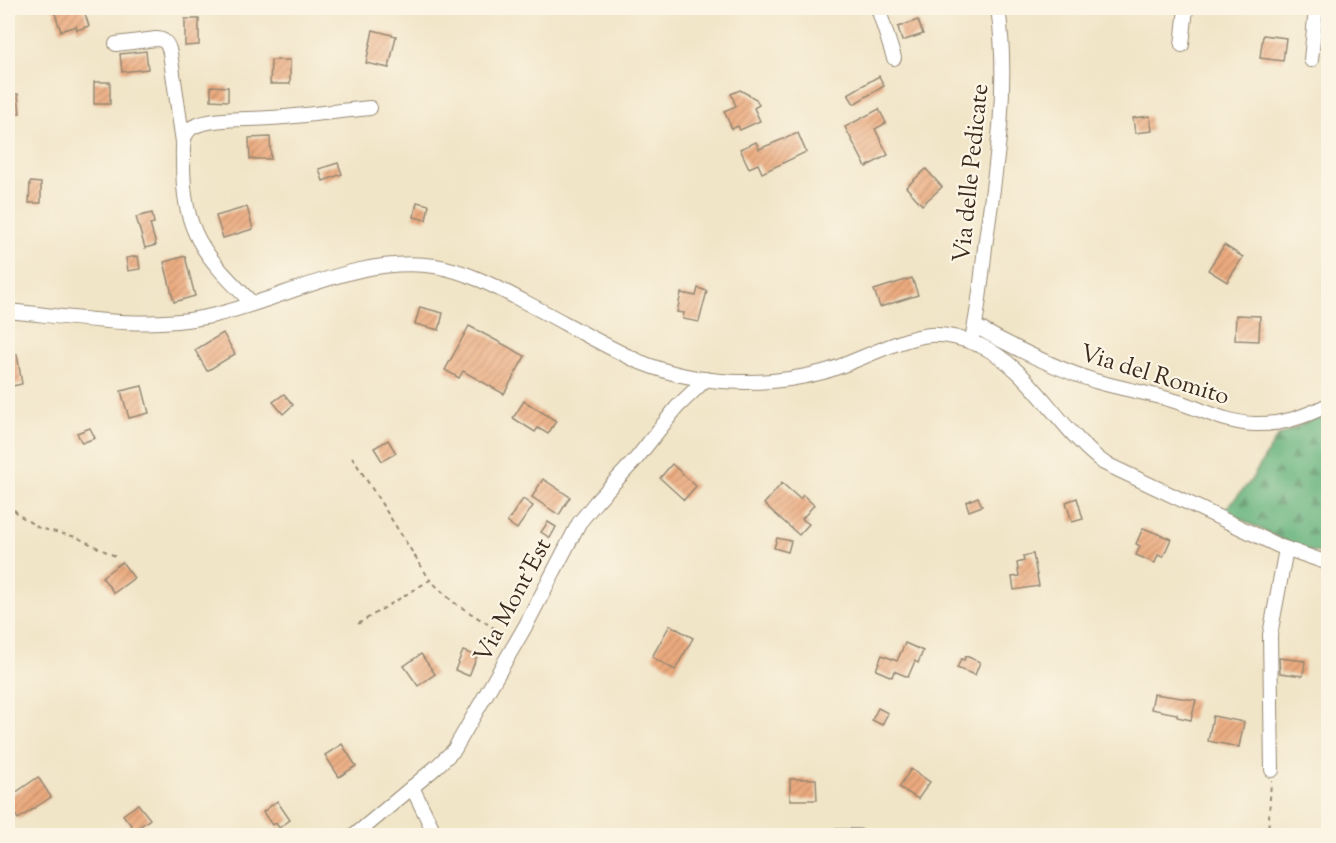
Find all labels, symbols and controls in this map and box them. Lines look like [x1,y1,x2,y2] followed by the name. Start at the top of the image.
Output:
[946,82,998,264] street label: Via delle Pedicate
[1075,337,1233,415] street label: Via del Romito
[467,533,561,669] street label: Via Mont'Est

